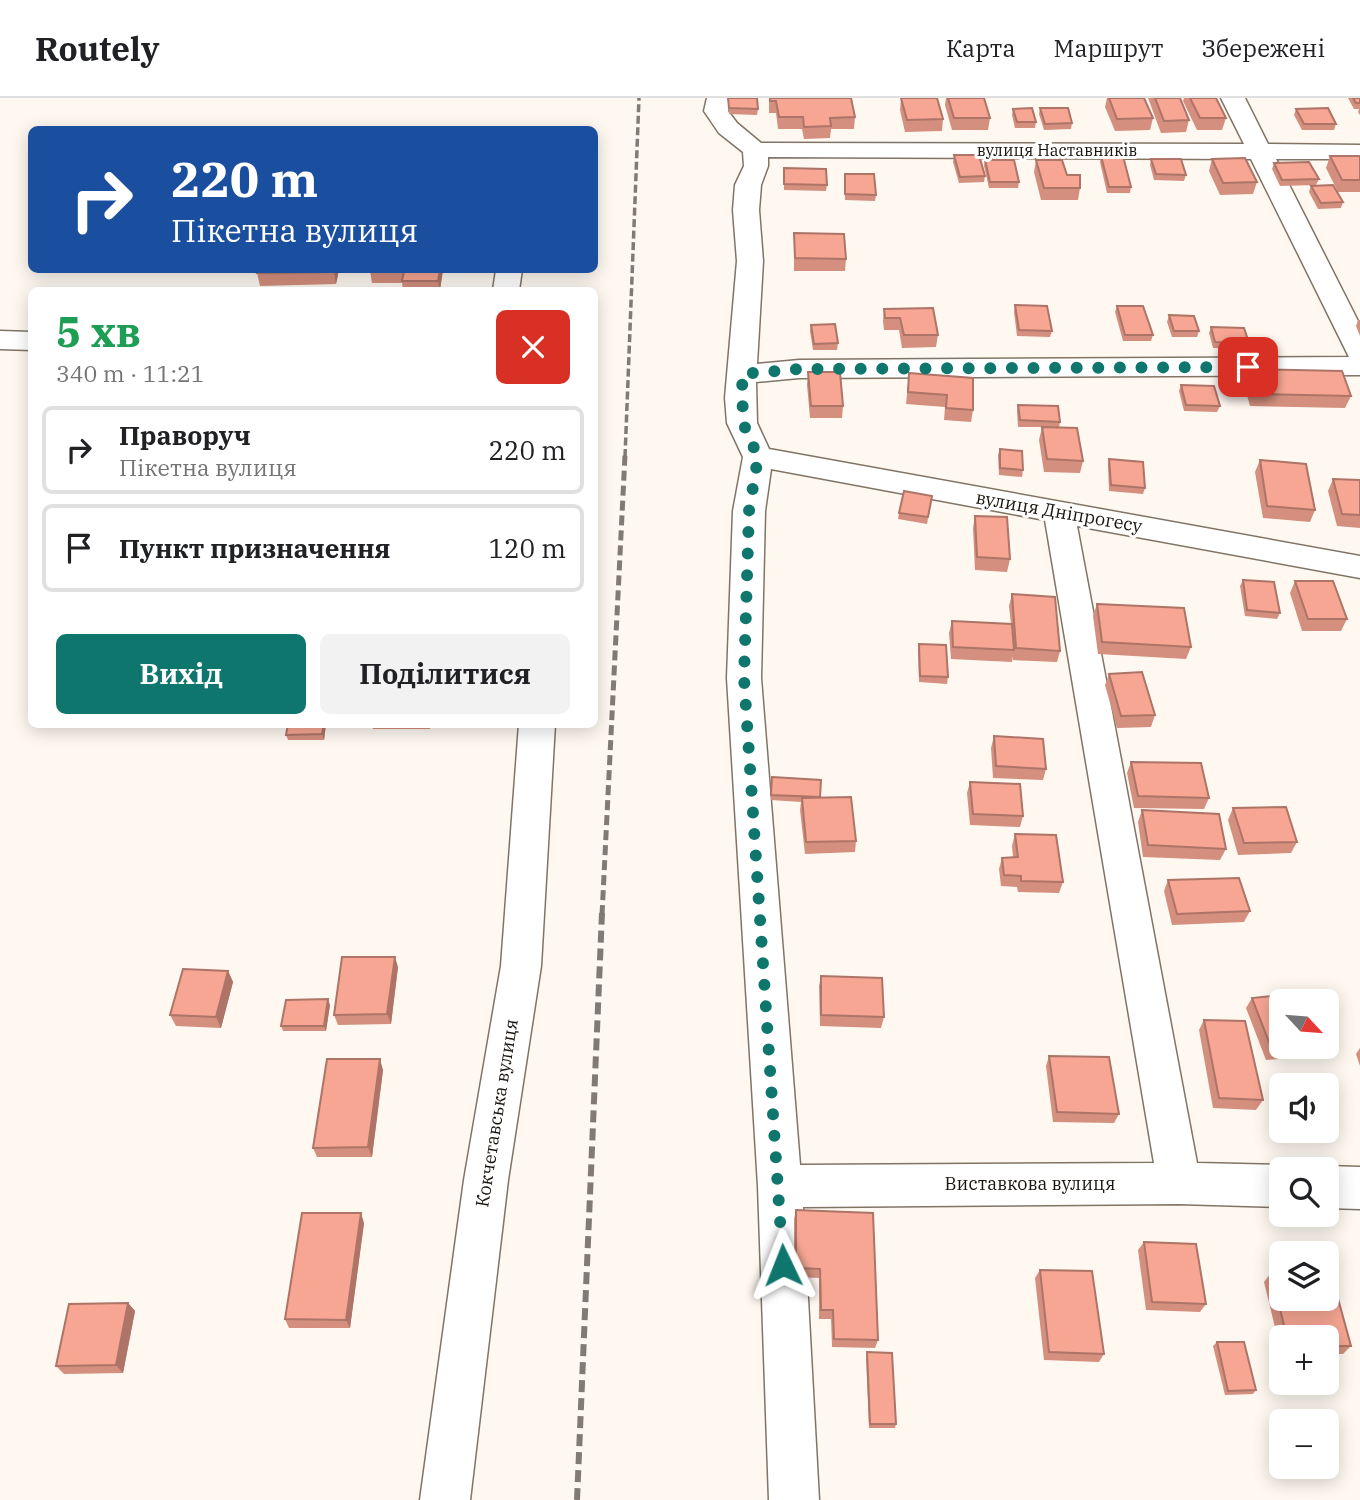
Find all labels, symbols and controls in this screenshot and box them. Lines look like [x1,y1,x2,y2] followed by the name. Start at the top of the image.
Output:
[35,27,160,70] text: Routely
[946,32,1016,64] text: Карта
[1054,32,1163,64] text: Маршрут
[1201,32,1325,64] text: Збережені
[977,140,1137,160] street label: вулиця Наставників
[171,147,318,210] text: 220 m
[56,154,147,245] icon: right
[171,209,418,251] text: Пікетна вулиця
[56,304,141,359] text: 5 хв
[496,310,570,384] button: close
[1218,337,1278,397] pin
[1229,348,1267,386] icon: arrive
[56,358,205,388] text: 340 m · 11:21
[119,418,251,452] text: Праворуч
[60,431,98,469] icon: right
[488,433,566,467] text: 220 m
[119,452,297,482] text: Пікетна вулиця
[974,486,1145,538] street label: вулиця Дніпрогесу
[60,529,98,567] icon: arrive
[119,531,391,565] text: Пункт призначення
[488,531,566,565] text: 120 m
[56,634,306,714] button: Вихід
[320,634,570,714] button: Поділитися
[1269,989,1339,1059] north arrow
[1269,989,1339,1479] map controls
[470,1017,523,1209] street label: Кокчетавська вулиця
[1269,1073,1339,1143] button: sound
[1269,1157,1339,1227] button: search
[944,1172,1116,1195] street label: Виставкова вулиця
[746,1228,820,1302] position arrow
[1269,1241,1339,1311] button: layers
[1269,1325,1339,1395] button: +
[1269,1409,1339,1479] button: −

